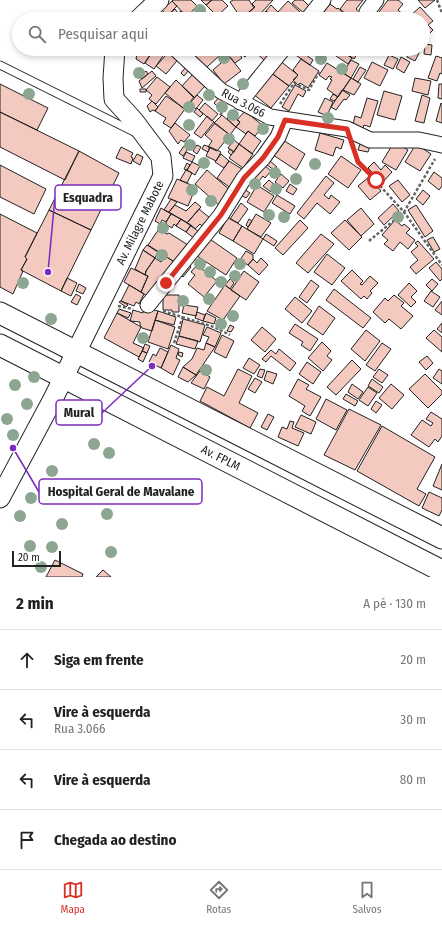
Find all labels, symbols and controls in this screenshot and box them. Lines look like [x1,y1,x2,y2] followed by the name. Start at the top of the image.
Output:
[12,12,430,56] search box
[26,23,48,45] icon: search
[58,25,148,43] text: Pesquisar aqui
[219,86,268,120] street label: Rua 3.066
[367,171,385,189] route start
[113,178,167,267] street label: Av. Milagre Mabote
[55,185,121,210] callout: Esquadra
[63,190,114,205] text: Esquadra
[157,274,175,292] route end
[56,400,102,425] callout: Mural
[64,405,95,420] text: Mural
[199,442,243,474] street label: Av. FPLM
[39,479,202,504] callout: Hospital Geral de Mavalane
[48,484,195,499] text: Hospital Geral de Mavalane
[12,549,61,568] scale bar
[18,551,40,564] text: 20 m
[16,593,54,614] text: 2 min
[363,596,426,611] text: A pé · 130 m
[16,649,38,671] icon: ahead
[54,651,144,669] text: Siga em frente
[400,652,426,667] text: 20 m
[54,703,151,721] text: Vire à esquerda
[16,709,38,731] icon: left
[400,712,426,727] text: 30 m
[54,721,105,736] text: Rua 3.066
[16,769,38,791] icon: left
[54,771,151,789] text: Vire à esquerda
[400,772,426,787] text: 80 m
[16,829,38,851] icon: arrive
[54,831,176,849] text: Chegada ao destino
[61,879,85,916] tab: Mapa
[206,879,231,916] tab: Rotas
[353,879,381,916] tab: Salvos

